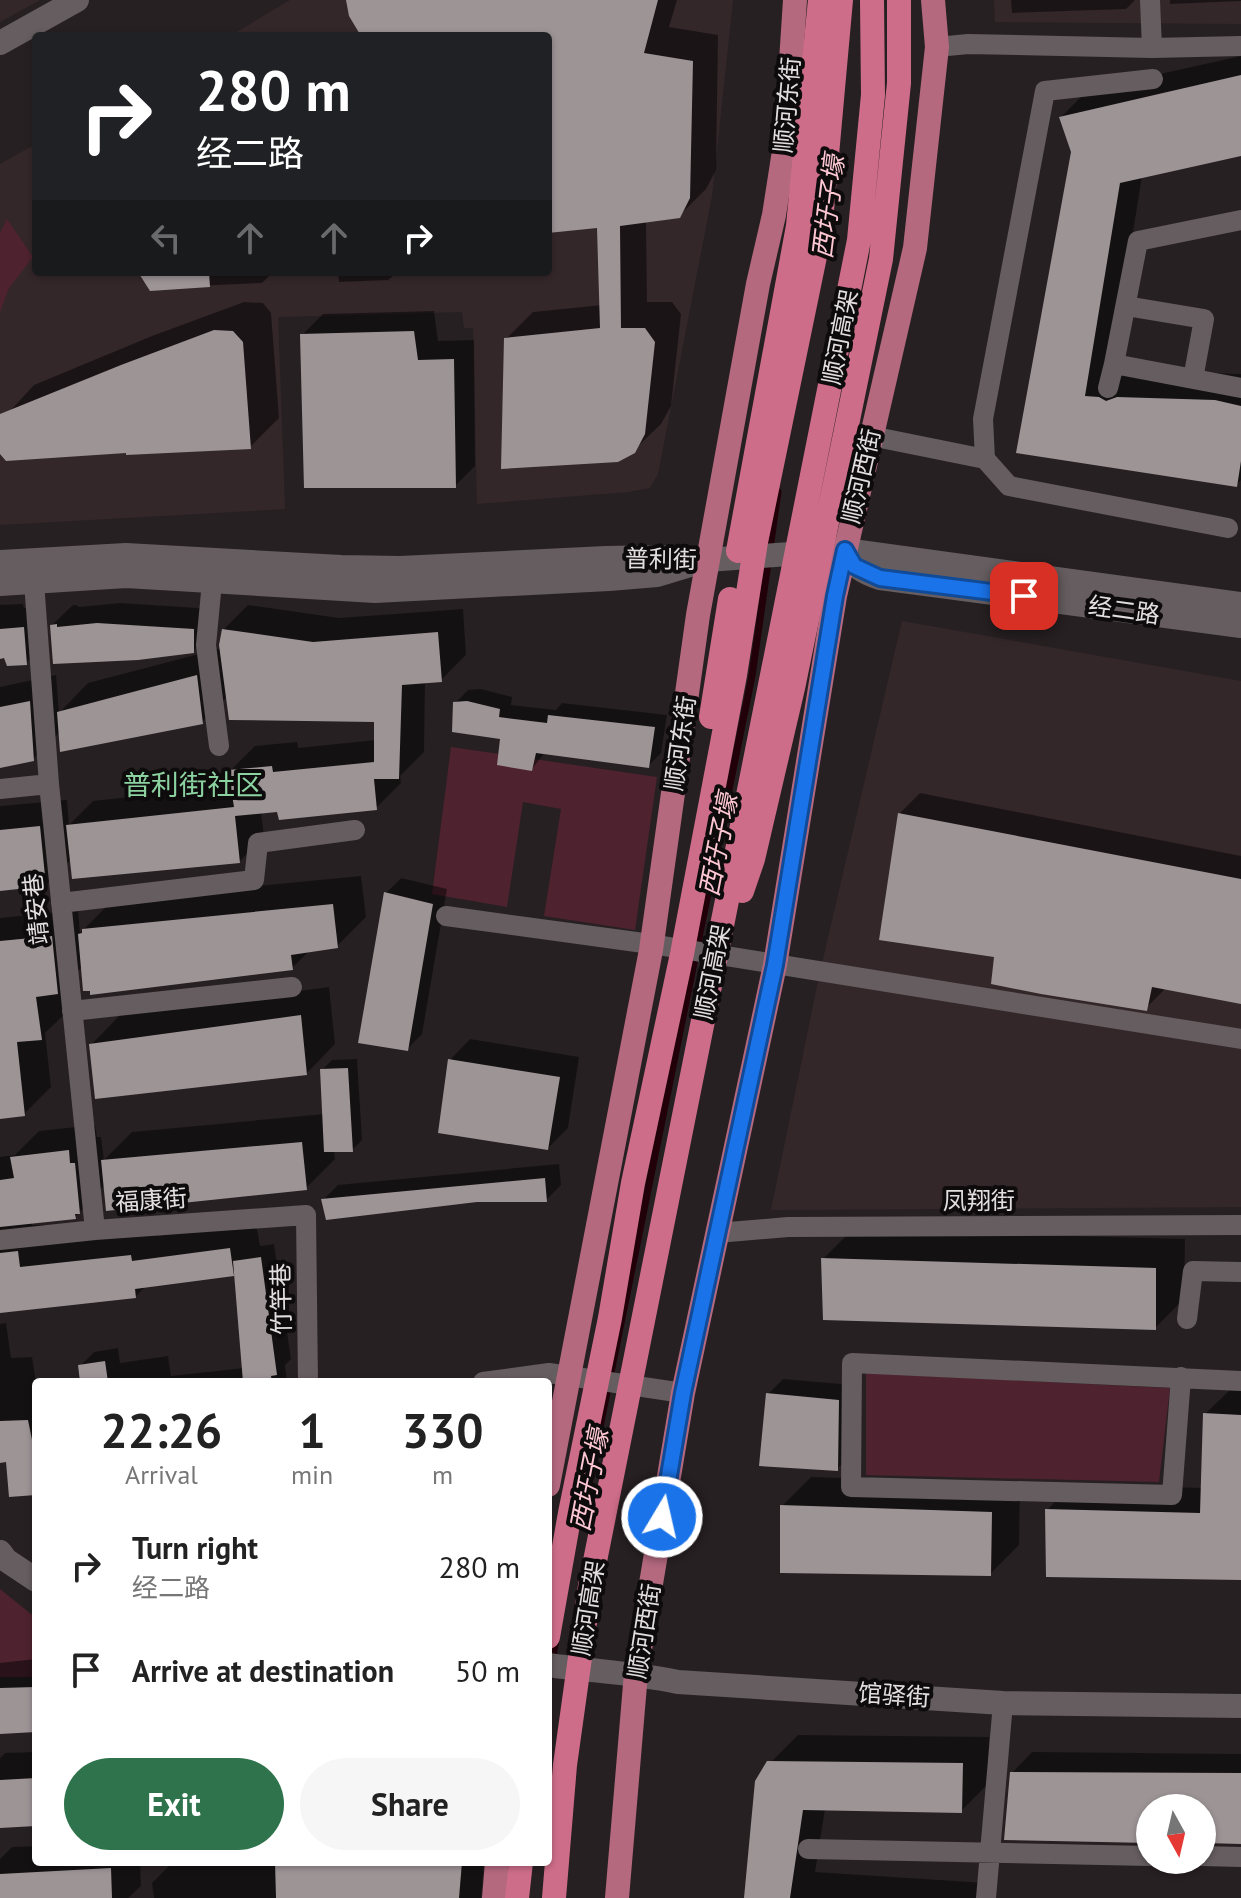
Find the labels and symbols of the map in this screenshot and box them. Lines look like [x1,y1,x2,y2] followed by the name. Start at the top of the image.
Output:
[767,56,807,154] street label: 顺河东街
[805,149,851,261] water label: 西圩子壕
[816,287,864,387] street label: 顺河高架
[835,426,887,526] street label: 顺河西街
[625,543,697,575] street label: 普利街
[990,562,1058,630] pin
[1086,590,1162,630] street label: 经二路
[658,693,702,793] street label: 顺河东街
[123,766,263,803] district label: 普利街社区
[692,787,745,899] water label: 西圩子壕
[17,872,55,946] street label: 靖安巷
[688,922,736,1022] street label: 顺河高架
[114,1182,188,1218] street label: 福康街
[943,1185,1015,1216] street label: 凤翔街
[265,1263,297,1335] street label: 竹竿巷
[563,1422,616,1534] water label: 西圩子壕
[620,1475,704,1559] position arrow
[565,1558,611,1658] street label: 顺河高架
[621,1581,667,1681] street label: 顺河西街
[857,1677,931,1713] street label: 馆驿街
[1136,1794,1216,1874] north arrow

